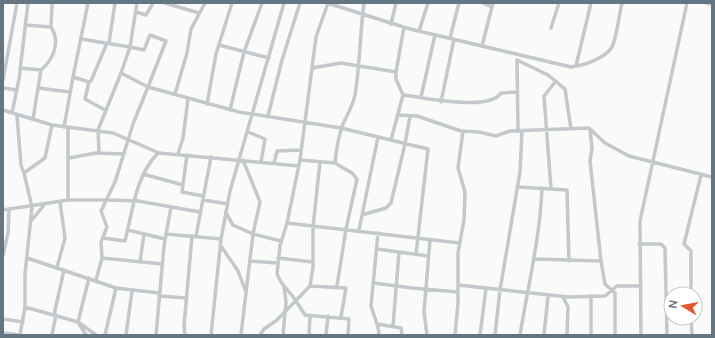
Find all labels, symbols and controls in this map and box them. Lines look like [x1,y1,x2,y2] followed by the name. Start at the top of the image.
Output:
[663,286,703,326] north arrow
[666,299,680,310] text: N

